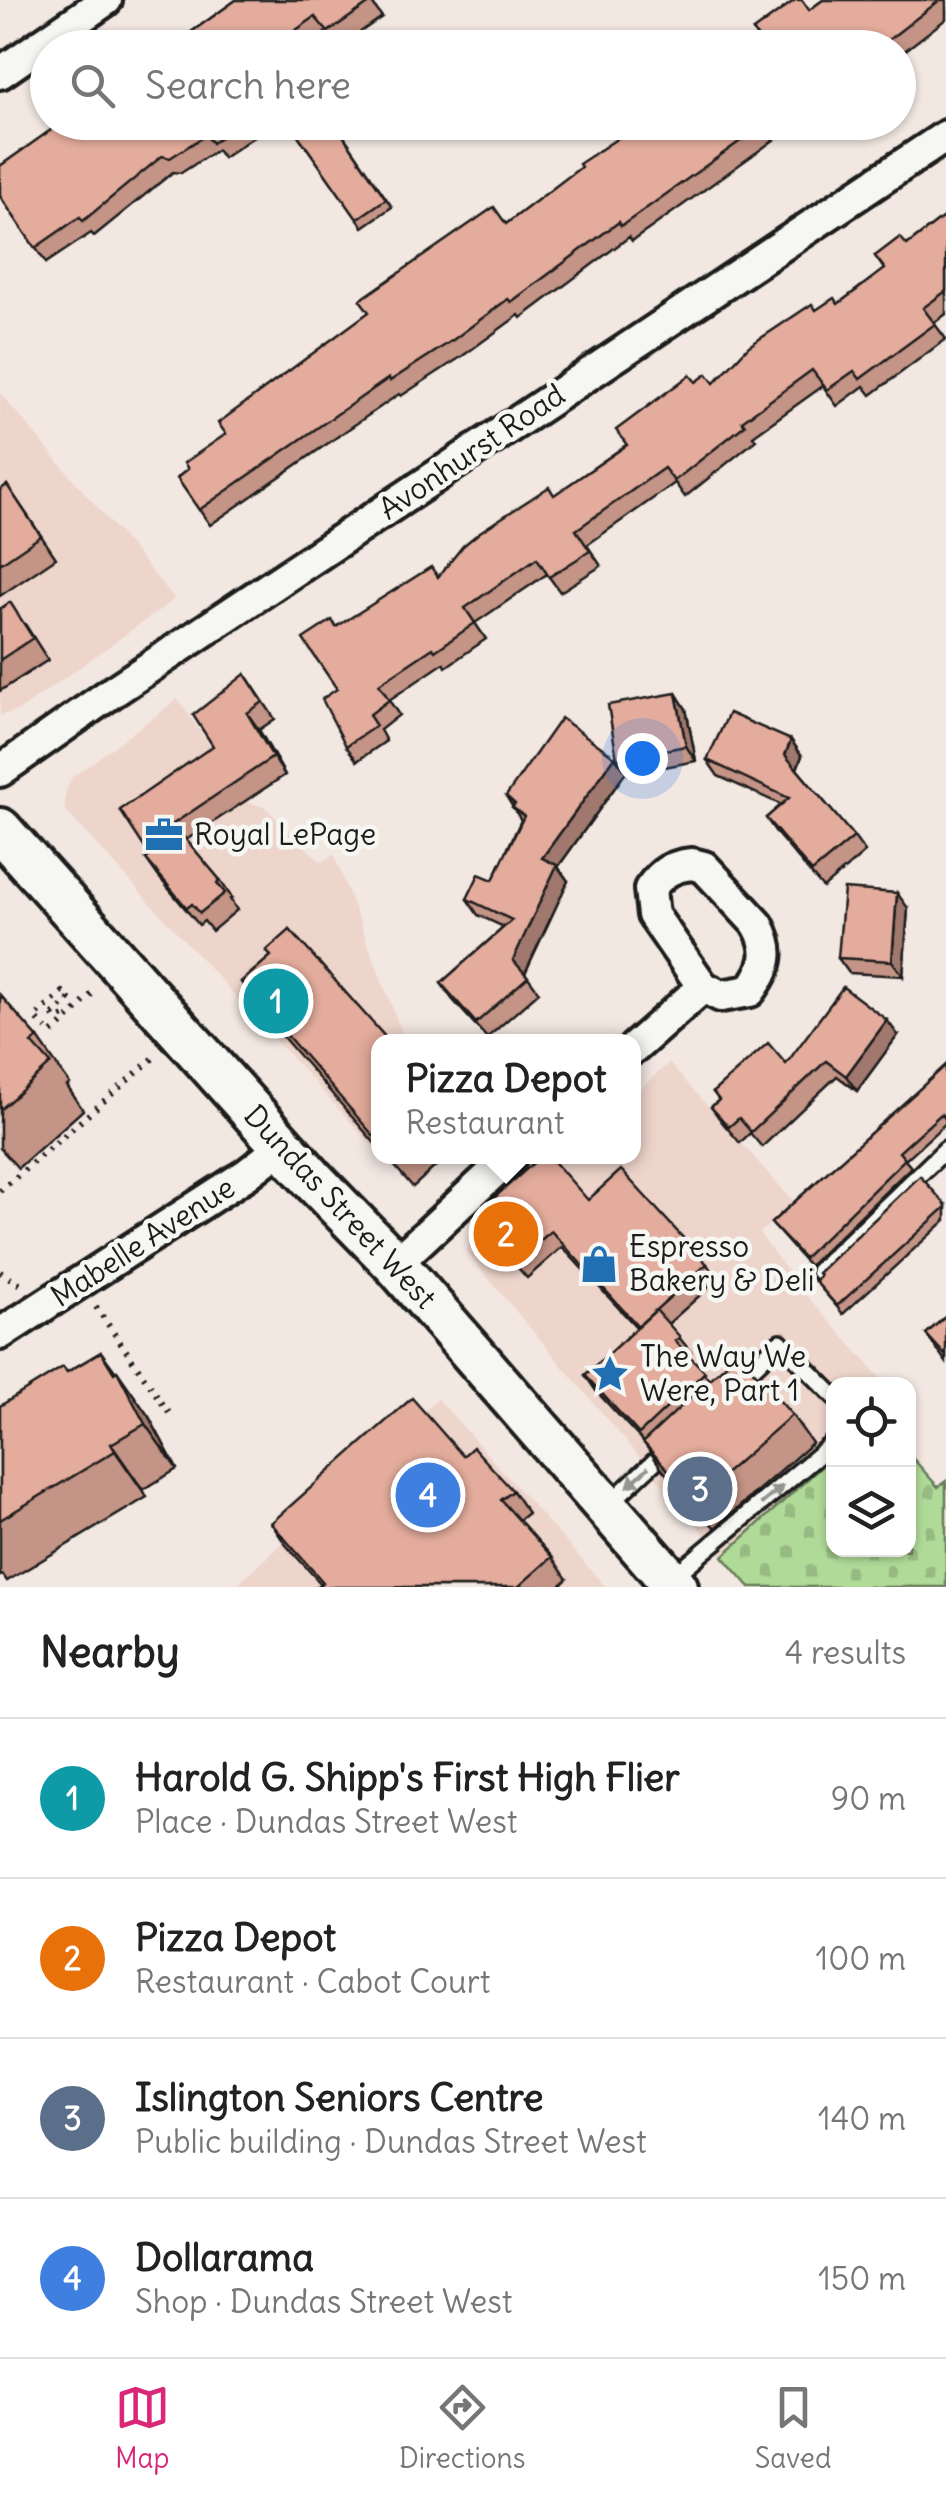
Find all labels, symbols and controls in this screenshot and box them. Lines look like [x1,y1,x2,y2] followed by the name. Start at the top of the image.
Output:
[30,30,916,140] search box
[65,58,120,113] icon: search
[145,62,351,109] text: Search here
[371,375,572,527] street label: Avonhurst Road
[617,733,668,784] your location
[143,814,185,856] office icon: Royal LePage
[194,815,376,853] place label: Royal LePage
[244,964,308,1038] pin: 1
[371,1034,641,1164] popup
[405,1055,607,1102] text: Pizza Depot
[236,1096,445,1316] street label: Dundas Street West
[405,1102,565,1143] text: Restaurant
[44,1168,241,1315] street label: Mabelle Avenue
[474,1196,538,1272] pin: 2
[629,1227,814,1299] place label: Espresso Bakery & Deli
[578,1243,620,1285] shop icon: Espresso Bakery & Deli
[640,1337,806,1409] place label: The Way We Were, Part 1
[589,1353,631,1395] place icon: The Way We Were, Part 1
[826,1377,916,1557] map controls
[826,1377,916,1467] button: locate
[668,1452,732,1526] pin: 3
[396,1458,460,1532] pin: 4
[626,1465,650,1488] one-way arrow
[826,1467,916,1557] button: layers
[759,1485,784,1506] one-way arrow
[40,1626,179,1678] text: Nearby
[785,1632,906,1673] text: 4 results
[135,1754,680,1801] text: Harold G. Shipp's First High Flier
[66,1778,79,1819] text: 1
[831,1778,906,1819] text: 90 m
[135,1801,518,1842] text: Place · Dundas Street West
[135,1914,336,1961] text: Pizza Depot
[64,1938,81,1979] text: 2
[816,1938,906,1979] text: 100 m
[135,1961,491,2002] text: Restaurant · Cabot Court
[135,2074,543,2121] text: Islington Seniors Centre
[63,2098,82,2139] text: 3
[818,2098,906,2139] text: 140 m
[135,2121,647,2162] text: Public building · Dundas Street West
[135,2234,314,2281] text: Dollarama
[63,2258,82,2299] text: 4
[818,2258,906,2299] text: 150 m
[135,2281,513,2322] text: Shop · Dundas Street West
[115,2380,170,2476] tab: Map
[399,2380,525,2476] tab: Directions
[755,2380,831,2476] tab: Saved

